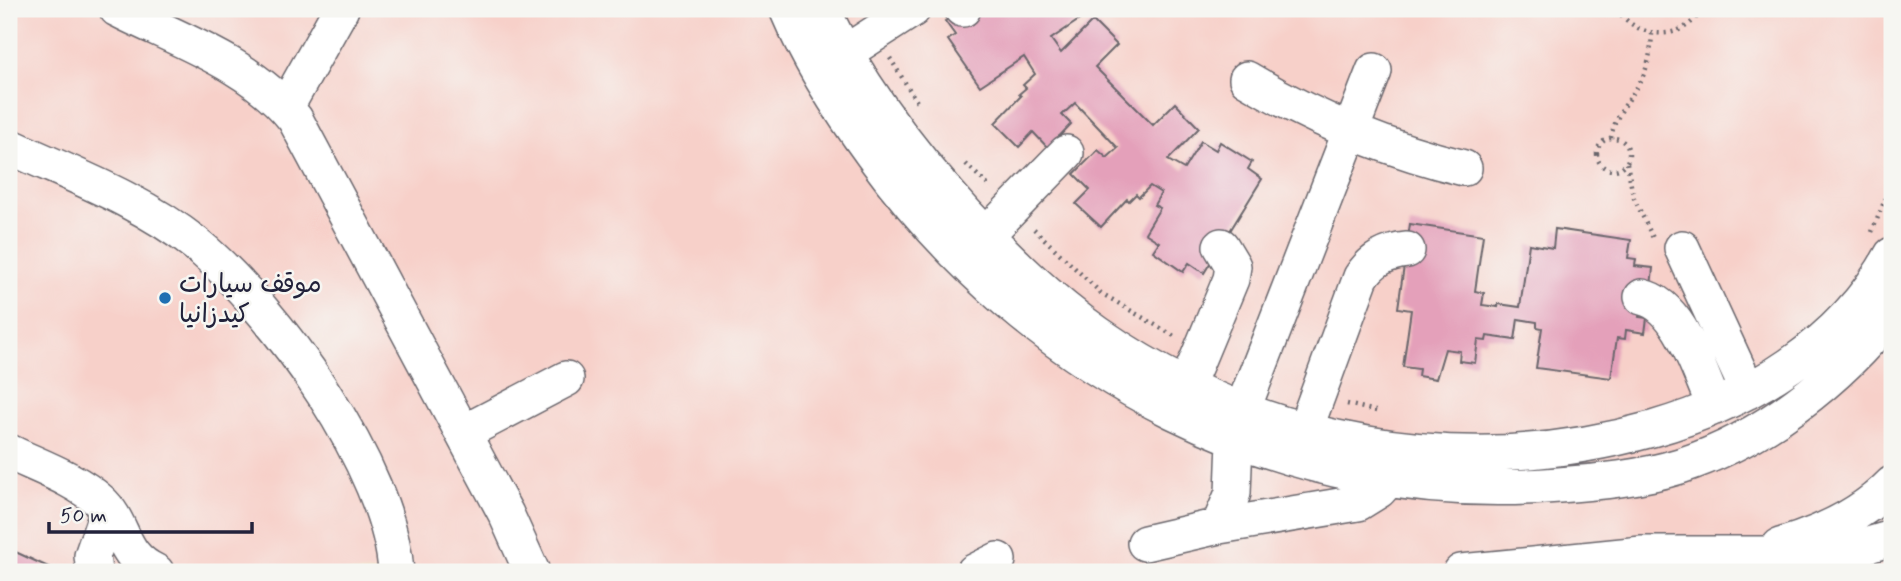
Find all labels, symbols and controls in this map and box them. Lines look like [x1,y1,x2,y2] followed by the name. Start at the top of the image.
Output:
[179,268,322,332] place label: موقف سيارات كيدزانيا
[157,290,173,306] marker: موقف سيارات كيدزانيا
[49,490,252,534] scale bar
[60,502,107,530] text: 50 m

